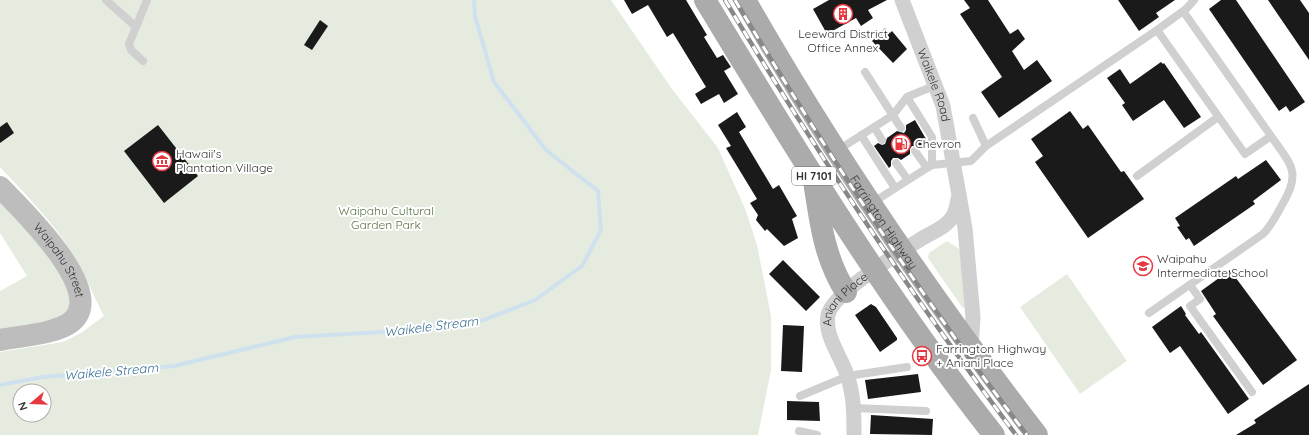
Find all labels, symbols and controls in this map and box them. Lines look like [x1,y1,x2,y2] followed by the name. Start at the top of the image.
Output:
[832,3,854,25] building icon: Leeward District Office Annex
[798,26,888,55] place label: Leeward District Office Annex
[914,46,954,123] street label: Waikele Road
[890,133,912,155] fuel station icon: Chevron
[915,136,961,151] place label: Chevron
[176,146,273,175] place label: Hawaii's Plantation Village
[151,150,173,172] museum icon: Hawaii's Plantation Village
[792,167,836,185] road number: HI 7101
[847,172,921,272] street label: Farrington Highway
[338,203,434,232] park label: Waipahu Cultural Garden Park
[31,220,88,299] street label: Waipahu Street
[1157,251,1268,280] place label: Waipahu Intermediate School
[1132,255,1154,277] school or university icon: Waipahu Intermediate School
[819,269,871,327] street label: Aniani Place
[383,312,480,340] water label: Waikele Stream
[936,341,1046,370] place label: Farrington Highway + Aniani Place
[911,345,933,367] bus stop icon: Farrington Highway + Aniani Place
[63,359,160,383] water label: Waikele Stream
[12,383,52,423] north arrow
[15,400,30,412] text: N

